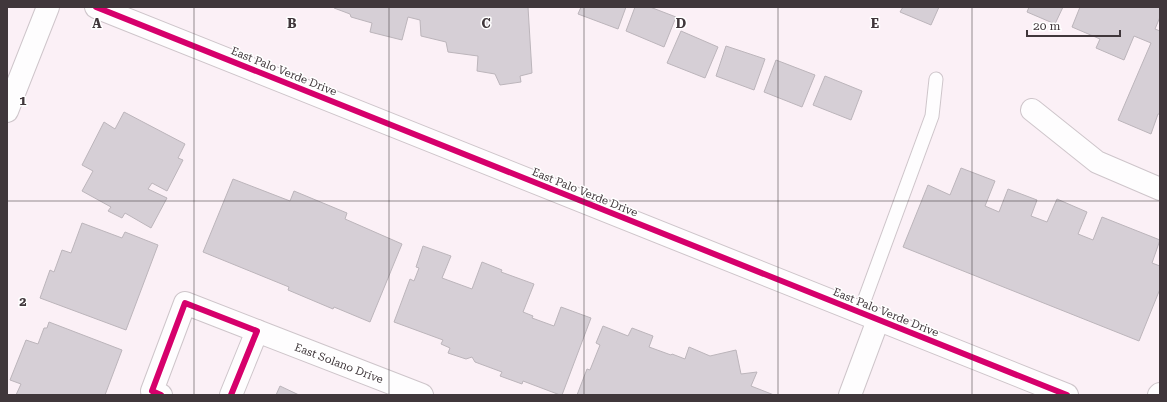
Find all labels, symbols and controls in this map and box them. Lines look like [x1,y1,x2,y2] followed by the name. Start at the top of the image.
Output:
[1027,12,1120,38] scale bar
[92,16,102,31] text: A
[287,16,297,31] text: B
[481,16,491,31] text: C
[676,16,686,31] text: D
[871,16,879,31] text: E
[1033,19,1060,33] text: 20 m
[229,44,339,99] street label: East Palo Verde Drive
[19,93,27,108] text: 1
[530,165,640,220] street label: East Palo Verde Drive
[831,285,941,340] street label: East Palo Verde Drive
[19,294,27,309] text: 2
[293,341,385,386] street label: East Solano Drive

